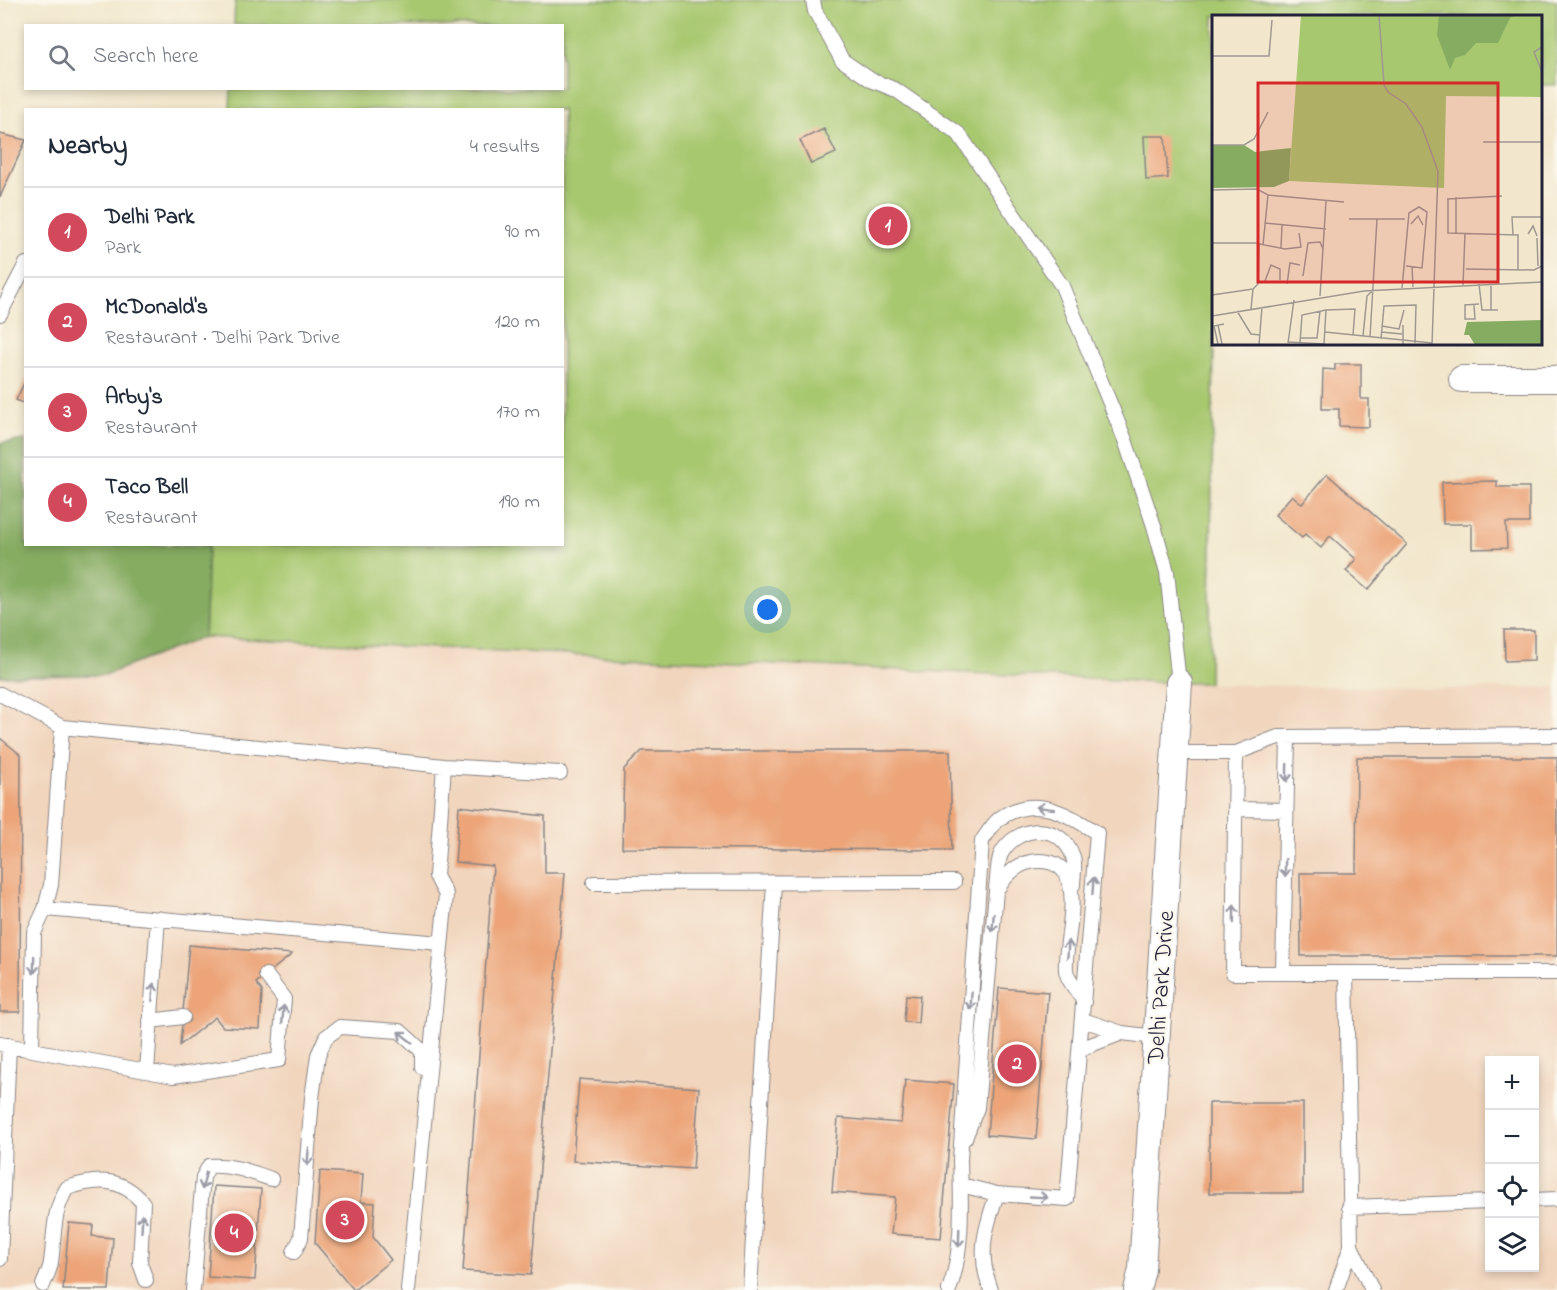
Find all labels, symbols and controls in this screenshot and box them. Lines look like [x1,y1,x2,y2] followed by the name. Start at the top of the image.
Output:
[1212,15,1542,345] inset map
[24,24,564,90] search box
[45,41,78,74] icon: search
[93,41,198,73] text: Search here
[48,128,127,166] text: Nearby
[470,133,540,162] text: 4 results
[105,202,194,234] text: Delhi Park
[868,204,908,248] pin: 1
[64,218,71,247] text: 1
[505,218,540,247] text: 90 m
[105,234,141,263] text: Park
[105,292,208,324] text: McDonald's
[63,308,72,337] text: 2
[495,308,540,337] text: 120 m
[105,324,340,353] text: Restaurant · Delhi Park Drive
[105,382,163,414] text: Arby's
[63,398,72,427] text: 3
[496,398,540,427] text: 170 m
[105,414,198,443] text: Restaurant
[105,472,188,504] text: Taco Bell
[63,488,72,517] text: 4
[498,488,540,517] text: 190 m
[105,504,198,533] text: Restaurant
[753,595,782,624] your location
[1281,763,1293,783] one-way arrow
[1036,803,1055,814] one-way arrow
[1280,858,1291,878] one-way arrow
[1088,876,1099,896] one-way arrow
[1228,905,1240,925] one-way arrow
[1140,909,1185,1066] street label: Delhi Park Drive
[987,912,998,932] one-way arrow
[1063,939,1074,959] one-way arrow
[28,954,39,974] one-way arrow
[147,982,158,1002] one-way arrow
[965,990,976,1010] one-way arrow
[277,1005,288,1025] one-way arrow
[397,1031,413,1044] one-way arrow
[998,1042,1036,1086] pin: 2
[1485,1056,1539,1272] map controls
[1485,1056,1539,1110] button: +
[1485,1110,1539,1164] button: −
[302,1146,313,1166] one-way arrow
[1485,1164,1539,1218] button: locate
[198,1171,210,1190] one-way arrow
[1029,1192,1049,1203] one-way arrow
[326,1198,364,1242] pin: 3
[214,1210,254,1256] pin: 4
[136,1213,147,1233] one-way arrow
[1485,1218,1539,1272] button: layers
[953,1228,964,1248] one-way arrow

